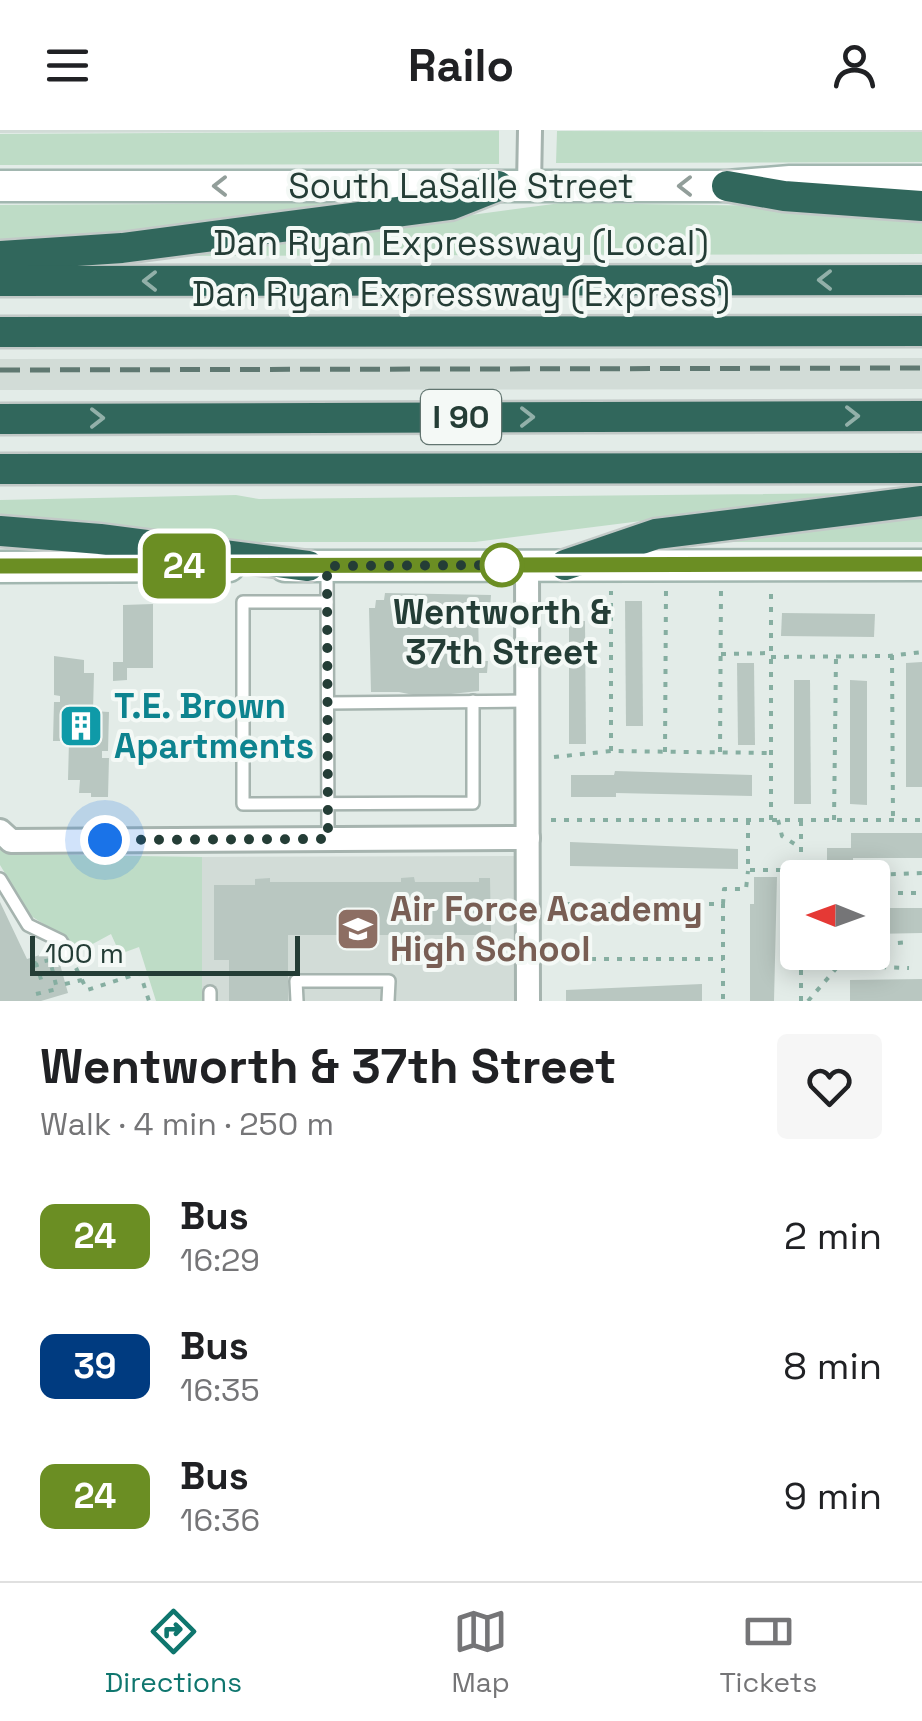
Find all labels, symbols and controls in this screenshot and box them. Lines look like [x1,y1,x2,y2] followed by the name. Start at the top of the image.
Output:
[408,37,514,94] text: Railo
[40,38,95,93] icon: menu
[827,38,882,93] icon: person
[288,164,634,208] street label: South LaSalle Street
[211,175,226,197] one-way arrow
[676,175,692,197] one-way arrow
[213,221,709,265] street label: Dan Ryan Expressway (Local)
[816,269,832,291] one-way arrow
[141,270,156,292] one-way arrow
[192,272,730,316] street label: Dan Ryan Expressway (Express)
[421,390,501,444] road number: I 90
[846,405,861,427] one-way arrow
[520,406,536,428] one-way arrow
[90,407,106,429] one-way arrow
[139,534,229,598] line badge: 24
[163,544,205,588] text: 24
[481,544,523,586] marker: Wentworth & 37th Street
[393,590,611,674] place label: Wentworth & 37th Street
[114,684,314,768] place label: T.E. Brown Apartments
[58,703,104,749] building icon: T.E. Brown Apartments
[80,815,130,865] your location
[780,860,890,970] north arrow
[780,860,890,970] map controls
[390,887,703,971] place label: Air Force Academy High School
[335,906,381,952] school or university icon: Air Force Academy High School
[30,931,300,976] scale bar
[45,935,124,971] text: 100 m
[777,1034,882,1139] button: heart
[40,1036,616,1097] text: Wentworth & 37th Street
[40,1104,334,1144] text: Walk · 4 min · 250 m
[180,1192,249,1240] text: Bus
[784,1212,882,1260] text: 2 min
[74,1214,116,1258] text: 24
[180,1240,260,1280] text: 16:29
[180,1322,249,1370] text: Bus
[783,1342,882,1390] text: 8 min
[74,1344,116,1388] text: 39
[180,1370,260,1410] text: 16:35
[180,1452,249,1500] text: Bus
[784,1472,882,1520] text: 9 min
[74,1474,116,1518] text: 24
[180,1500,260,1540] text: 16:36
[105,1604,242,1700] tab: Directions
[452,1604,510,1700] tab: Map
[719,1604,817,1700] tab: Tickets

